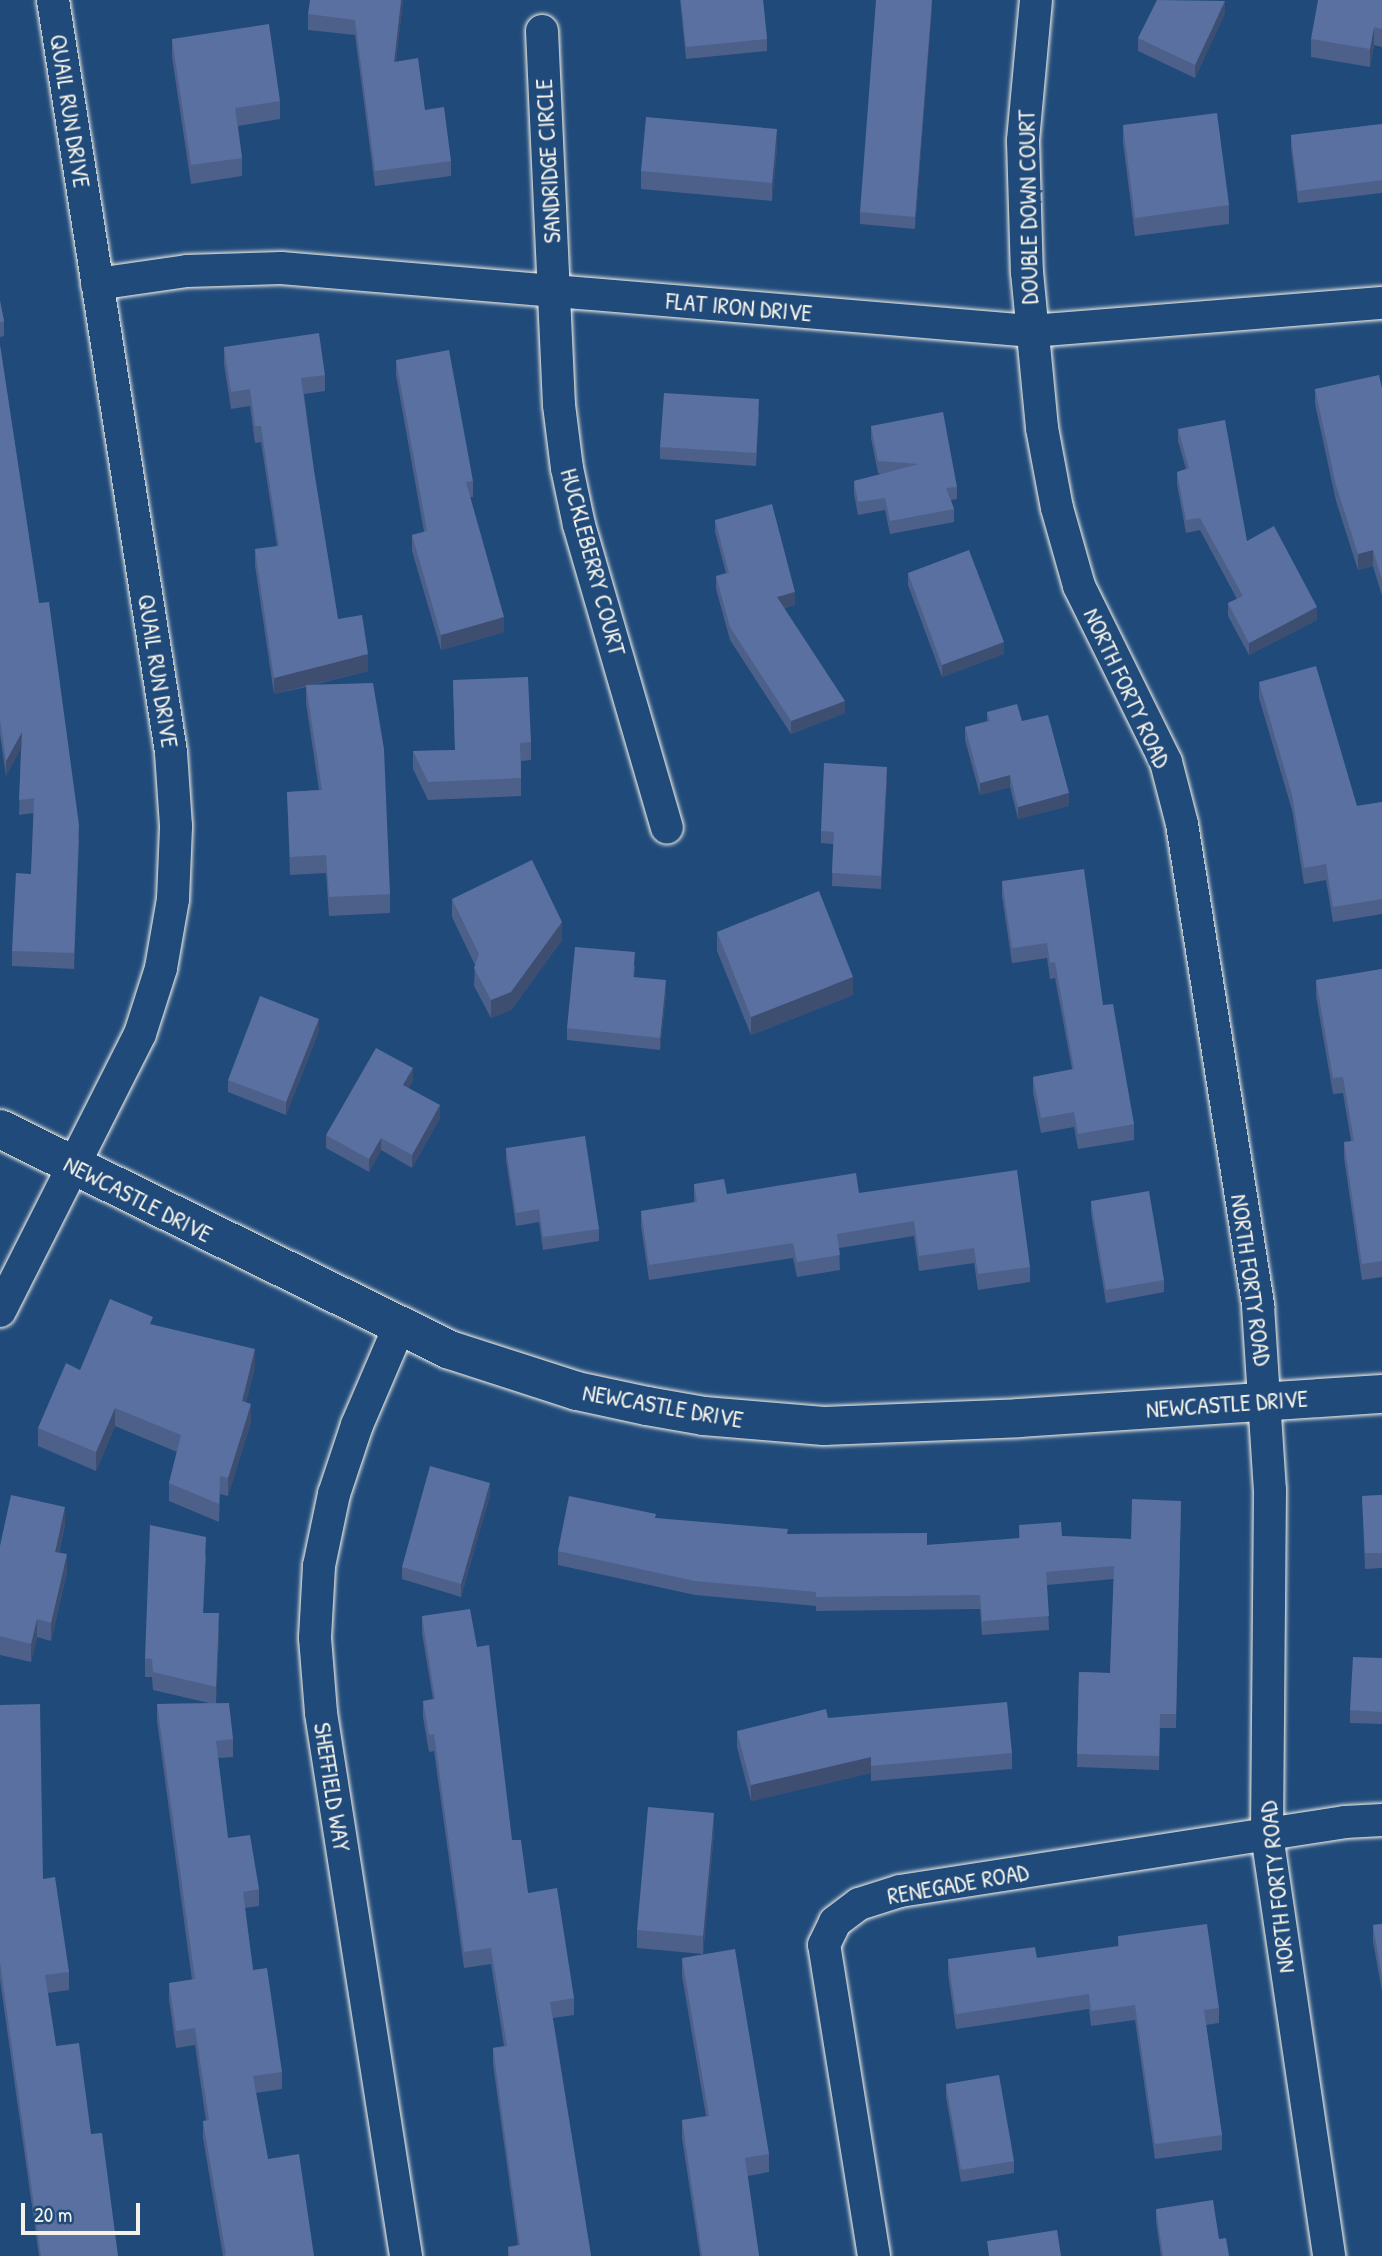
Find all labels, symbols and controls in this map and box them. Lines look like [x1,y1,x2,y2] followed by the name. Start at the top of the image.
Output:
[44,32,96,190] street label: QUAIL RUN DRIVE
[529,78,567,244] street label: SANDRIDGE CIRCLE
[1012,109,1044,305] street label: DOUBLE DOWN COURT
[665,286,813,328] street label: FLAT IRON DRIVE
[554,465,632,659] street label: HUCKLEBERRY COURT
[132,592,184,750] street label: QUAIL RUN DRIVE
[1077,604,1177,772] street label: NORTH FORTY ROAD
[59,1149,217,1249] street label: NEWCASTLE DRIVE
[1225,1192,1277,1368] street label: NORTH FORTY ROAD
[581,1378,745,1434] street label: NEWCASTLE DRIVE
[1145,1384,1309,1424] street label: NEWCASTLE DRIVE
[308,1721,356,1853] street label: SHEFFIELD WAY
[1254,1799,1300,1975] street label: NORTH FORTY ROAD
[885,1857,1031,1911] street label: RENEGADE ROAD
[24,2190,144,2234] scale bar
[34,2200,72,2229] text: 20 m

